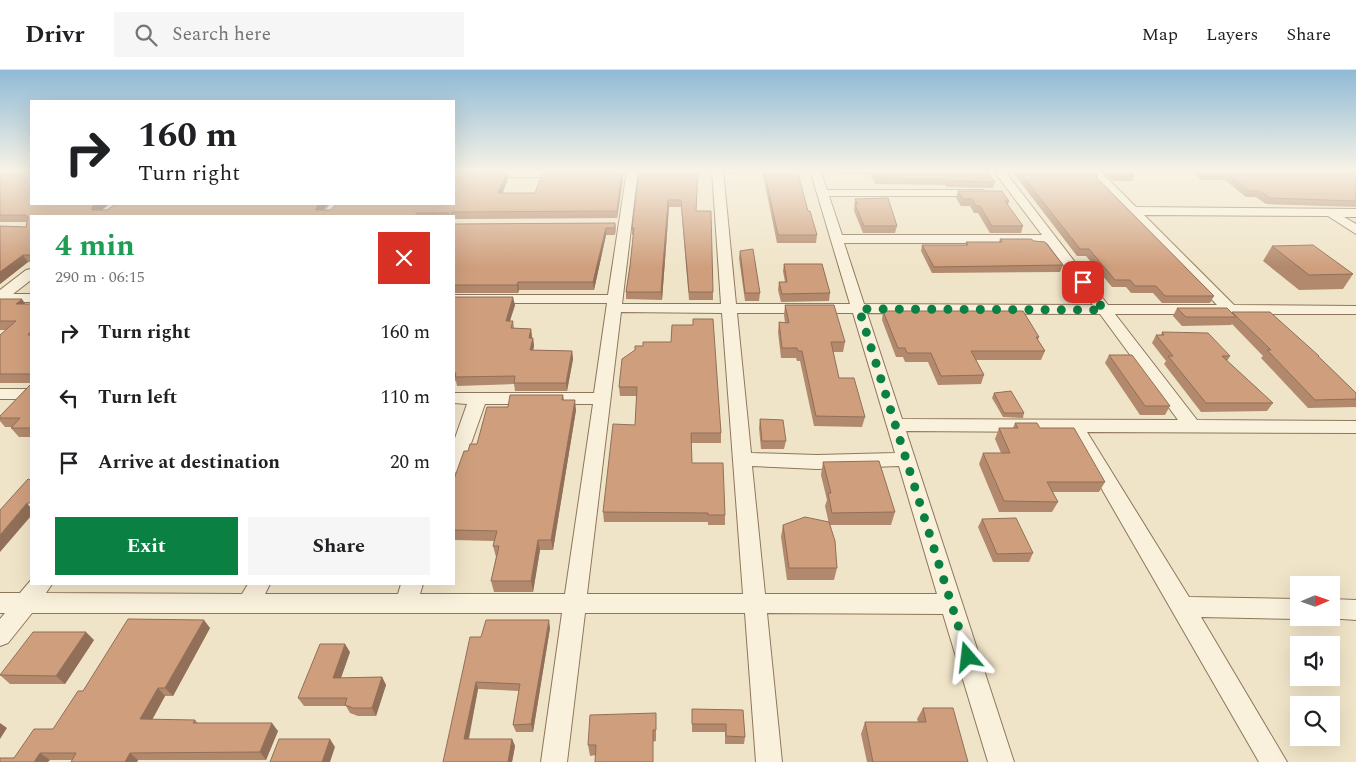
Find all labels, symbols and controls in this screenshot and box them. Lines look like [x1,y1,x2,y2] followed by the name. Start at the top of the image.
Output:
[114,12,464,57] search box
[25,17,84,53] text: Drivr
[172,20,271,49] text: Search here
[132,21,160,49] icon: search
[1142,21,1178,48] text: Map
[1206,21,1258,48] text: Layers
[1286,21,1331,48] text: Share
[138,109,237,162] text: 160 m
[55,120,120,185] icon: right
[138,157,240,190] text: Turn right
[55,223,135,269] text: 4 min
[378,232,430,284] button: close
[1062,261,1104,303] pin
[55,265,145,289] text: 290 m · 06:15
[1069,268,1097,296] icon: arrive
[98,318,191,347] text: Turn right
[380,318,430,347] text: 160 m
[55,319,83,347] icon: right
[98,383,177,412] text: Turn left
[380,383,430,412] text: 110 m
[55,384,83,412] icon: left
[98,448,280,477] text: Arrive at destination
[390,448,430,477] text: 20 m
[55,449,83,477] icon: arrive
[55,517,238,575] button: Exit
[248,517,430,575] button: Share
[1290,576,1340,626] north arrow
[1290,576,1340,746] map controls
[941,630,993,682] position arrow
[1290,636,1340,686] button: sound
[1290,696,1340,746] button: search

